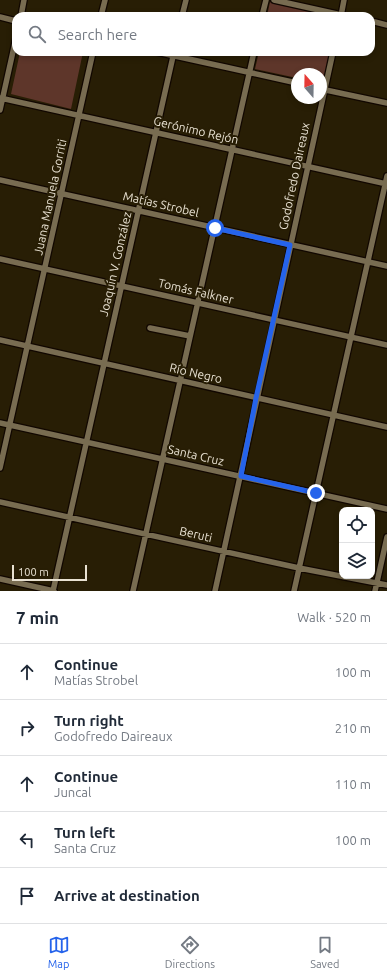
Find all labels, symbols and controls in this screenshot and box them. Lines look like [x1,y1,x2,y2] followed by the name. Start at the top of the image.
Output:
[12,12,375,56] search box
[26,23,48,45] icon: search
[58,26,137,43] text: Search here
[291,68,327,104] north arrow
[152,114,240,146] street label: Gerónimo Rejón
[276,121,312,231] street label: Godofredo Daireaux
[31,138,69,256] street label: Juana Manuela Gorriti
[122,189,200,219] street label: Matías Strobel
[97,210,133,317] street label: Joaquín V. González
[206,219,224,237] route start
[157,276,235,306] street label: Tomás Falkner
[168,361,224,385] street label: Río Negro
[167,442,226,468] street label: Santa Cruz
[307,484,325,502] route end
[339,507,375,579] map controls
[339,507,375,543] button: locate
[178,524,214,544] street label: Beruti
[339,543,375,579] button: layers
[12,563,87,582] scale bar
[18,566,49,578] text: 100 m
[16,608,59,627] text: 7 min
[297,610,371,624] text: Walk · 520 m
[54,656,118,673] text: Continue
[16,661,38,683] icon: ahead
[335,665,371,679] text: 100 m
[54,673,138,687] text: Matías Strobel
[54,712,124,729] text: Turn right
[16,717,38,739] icon: right
[335,721,371,735] text: 210 m
[54,729,172,743] text: Godofredo Daireaux
[54,768,118,785] text: Continue
[16,773,38,795] icon: ahead
[335,777,371,791] text: 110 m
[54,785,91,799] text: Juncal
[54,824,115,841] text: Turn left
[16,829,38,851] icon: left
[335,833,371,847] text: 100 m
[54,841,116,855] text: Santa Cruz
[16,885,38,907] icon: arrive
[54,887,200,904] text: Arrive at destination
[48,934,70,970] tab: Map
[165,934,215,970] tab: Directions
[310,934,339,970] tab: Saved

